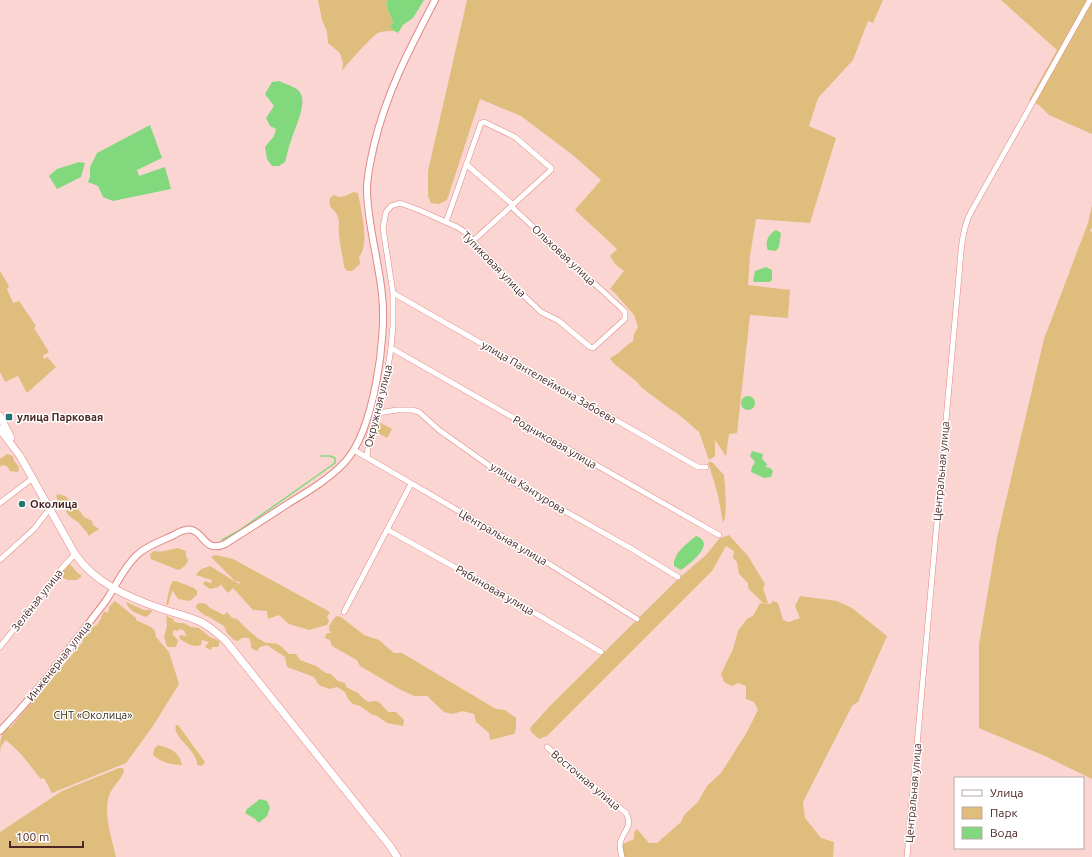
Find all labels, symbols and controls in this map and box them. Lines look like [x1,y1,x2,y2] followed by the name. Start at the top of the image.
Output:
[530,222,598,288] street label: Ольховая улица
[460,229,528,299] street label: Тупиковая улица
[479,338,619,426] street label: улица Пантелеймона Забоева
[362,363,394,449] street label: Окружная улица
[17,411,103,423] place label: улица Парковая
[4,412,14,422] marker: улица Парковая
[511,413,599,471] street label: Родниковая улица
[931,421,951,521] street label: Центральная улица
[488,460,568,516] street label: улица Кантурова
[30,498,78,510] place label: Околица
[17,499,27,509] marker: Околица
[457,507,549,567] street label: Центральная улица
[454,563,536,617] street label: Рябиновая улица
[9,567,65,633] street label: Зелёная улица
[24,619,94,703] street label: Инженерная улица
[54,709,132,721] park label: СНТ «Околица»
[903,743,923,843] street label: Центральная улица
[549,748,623,812] street label: Восточная улица
[954,777,1084,849] legend
[990,786,1023,799] text: Улица
[990,806,1018,819] text: Парк
[10,823,83,849] scale bar
[990,826,1018,839] text: Вода
[16,830,49,843] text: 100 m

